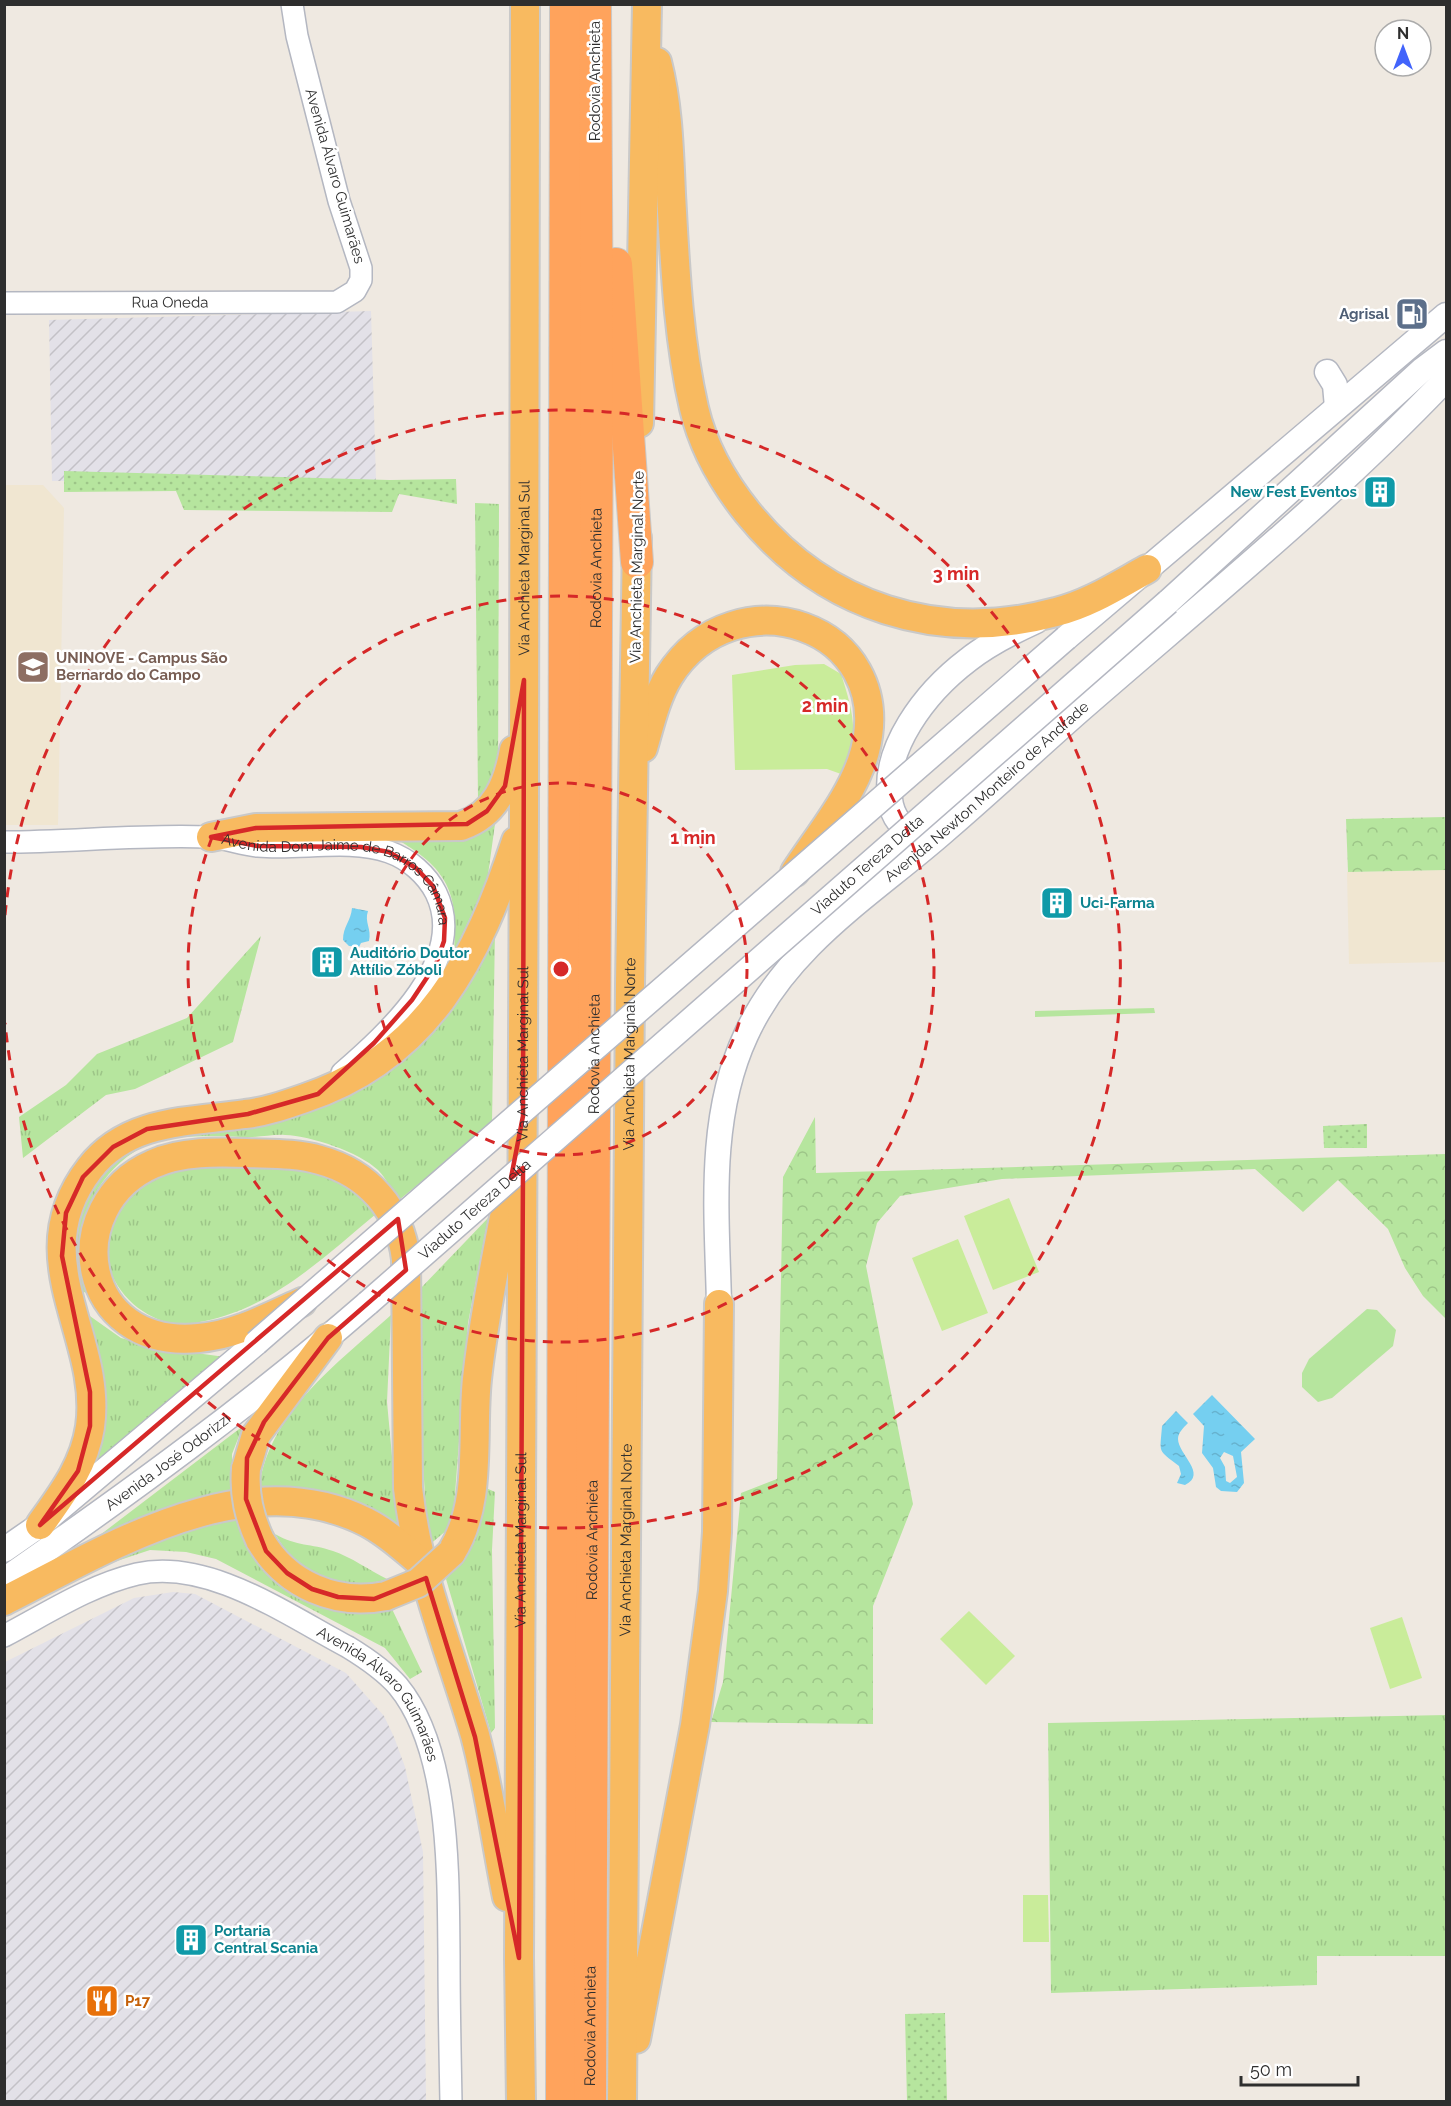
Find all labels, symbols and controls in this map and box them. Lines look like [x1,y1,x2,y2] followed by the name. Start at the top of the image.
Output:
[1373,18,1433,78] north arrow
[586,21,604,141] street label: Rodovia Anchieta
[1397,24,1409,43] text: N
[301,86,369,266] street label: Avenida Álvaro Guimarães
[132,293,208,312] street label: Rua Oneda
[1394,296,1430,332] fuel station icon: Agrisal
[1339,305,1389,323] place label: Agrisal
[626,470,648,663] street label: Via Anchieta Marginal Norte
[1362,474,1398,510] building icon: New Fest Eventos
[515,479,533,656] street label: Via Anchieta Marginal Sul
[1230,483,1357,501] place label: New Fest Eventos
[587,508,605,628] street label: Rodovia Anchieta
[933,563,979,584] text: 3 min
[15,649,51,685] school or university icon: UNINOVE - Campus São Bernardo do Campo
[56,649,228,684] place label: UNINOVE - Campus São Bernardo do Campo
[802,695,848,716] text: 2 min
[881,698,1093,886] street label: Avenida Newton Monteiro de Andrade
[808,811,927,919] street label: Viaduto Tereza Delta
[670,827,716,848] text: 1 min
[220,830,453,926] street label: Avenida Dom Jaime de Barros Câmara
[1039,885,1075,921] building icon: Uci-Farma
[1080,894,1155,912] place label: Uci-Farma
[309,944,345,980] building icon: Auditório Doutor Attílio Zóboli
[350,944,470,979] place label: Auditório Doutor Attílio Zóboli
[620,957,639,1150] street label: Via Anchieta Marginal Norte
[551,959,571,979] centre of rings
[514,965,532,1142] street label: Via Anchieta Marginal Sul
[585,994,604,1114] street label: Rodovia Anchieta
[415,1155,535,1263] street label: Viaduto Tereza Delta
[102,1410,234,1514] street label: Avenida José Odorizzi
[616,1443,636,1636] street label: Via Anchieta Marginal Norte
[511,1451,530,1628] street label: Via Anchieta Marginal Sul
[583,1480,602,1600] street label: Rodovia Anchieta
[314,1623,442,1764] street label: Avenida Álvaro Guimarães
[173,1922,209,1958] building icon: Portaria Central Scania
[214,1922,318,1957] place label: Portaria Central Scania
[581,1966,600,2086] street label: Rodovia Anchieta
[84,1983,120,2019] restaurant icon: P17
[125,1992,151,2010] place label: P17
[1241,2049,1358,2087] scale bar
[1250,2059,1292,2080] text: 50 m

